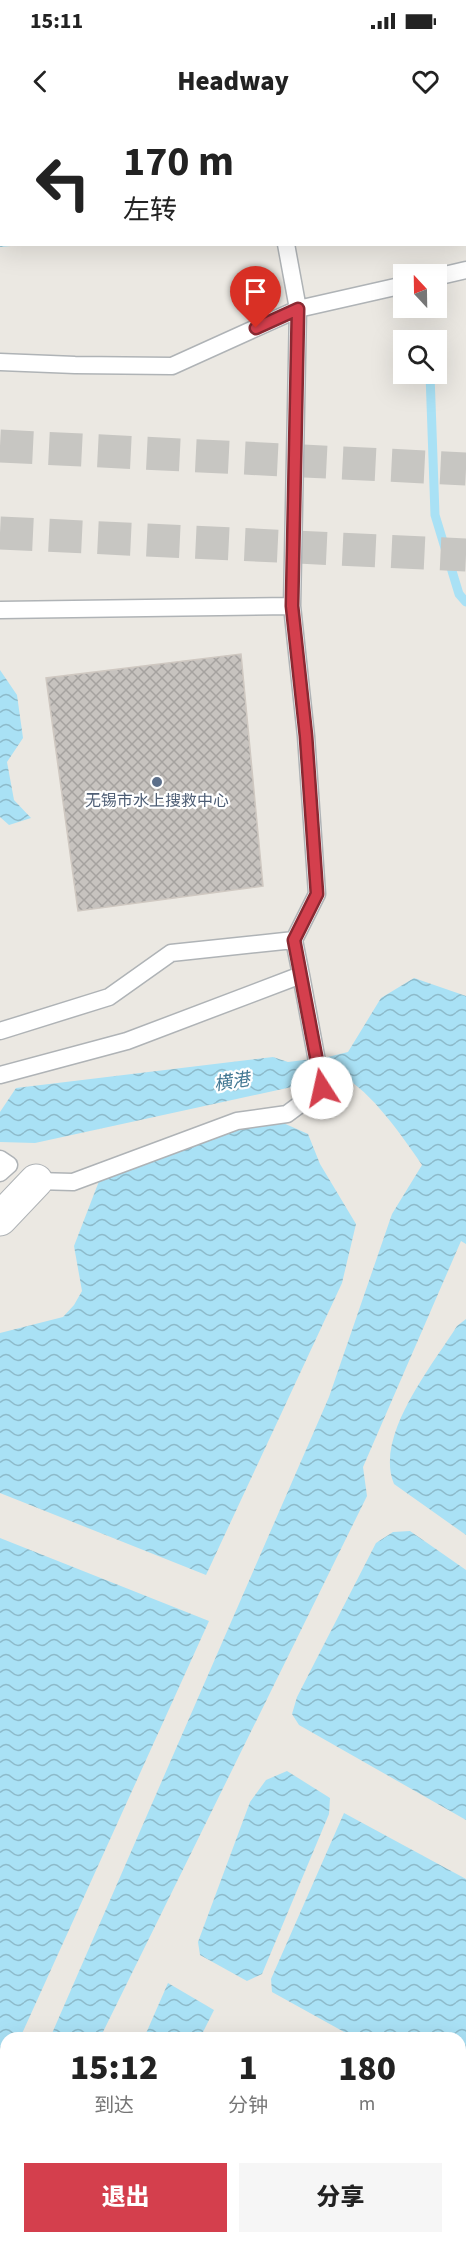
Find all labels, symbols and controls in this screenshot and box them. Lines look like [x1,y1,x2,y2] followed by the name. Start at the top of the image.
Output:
[30,5,83,37] text: 15:11
[177,62,289,101] text: Headway
[24,65,57,98] icon: back
[409,65,442,98] icon: heart
[123,132,234,192] text: 170 m
[24,144,102,222] icon: left
[123,191,177,230] text: 左转
[393,264,447,318] north arrow
[393,264,447,384] map controls
[230,266,281,328] pin
[239,275,272,308] icon: arrive
[393,330,447,384] button: search
[150,775,164,789] marker: 无锡市水上搜救中心
[85,790,229,812] place label: 无锡市水上搜救中心
[290,1056,354,1120] position arrow
[212,1066,255,1097] water label: 横港
[70,2042,158,2093] text: 15:12
[239,2042,258,2093] text: 1
[338,2043,396,2094] text: 180
[359,2090,375,2118] text: m
[94,2092,134,2120] text: 到达
[228,2092,268,2120] text: 分钟
[24,2163,227,2232] button: 退出
[239,2163,442,2232] button: 分享

